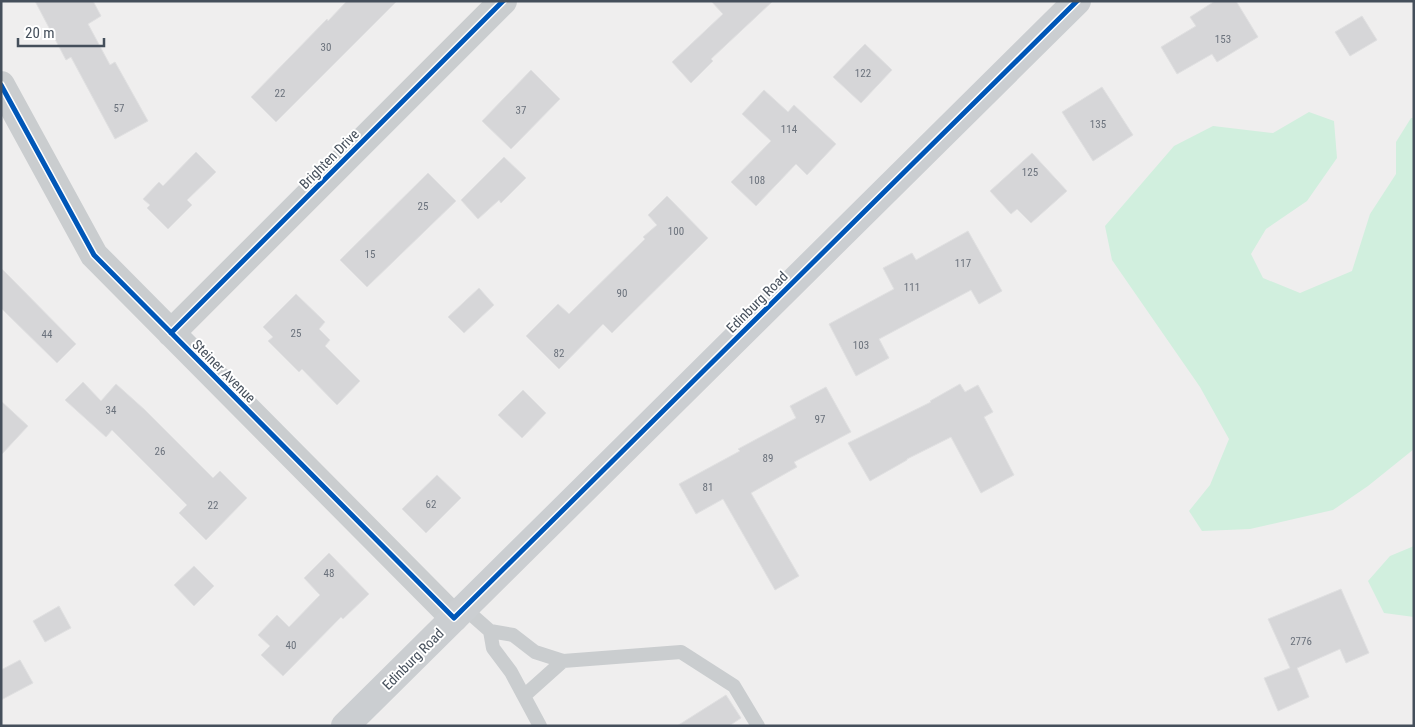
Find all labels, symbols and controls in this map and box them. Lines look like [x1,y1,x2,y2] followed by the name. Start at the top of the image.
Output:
[18,15,104,47] scale bar
[25,24,55,42] text: 20 m
[1215,33,1231,46] house number: 153
[321,41,331,54] house number: 30
[855,67,871,80] house number: 122
[275,87,285,100] house number: 22
[114,102,124,115] house number: 57
[516,104,526,117] house number: 37
[1090,118,1106,131] house number: 135
[781,123,798,136] house number: 114
[296,126,362,192] street label: Brighten Drive
[1022,166,1038,179] house number: 125
[749,174,765,187] house number: 108
[418,200,428,213] house number: 25
[668,225,684,238] house number: 100
[365,248,375,261] house number: 15
[955,257,971,270] house number: 117
[723,268,791,336] street label: Edinburg Road
[904,281,920,294] house number: 111
[617,287,627,300] house number: 90
[291,327,301,340] house number: 25
[42,328,53,341] house number: 44
[189,336,259,406] street label: Steiner Avenue
[853,339,869,352] house number: 103
[554,347,564,360] house number: 82
[106,404,117,417] house number: 34
[815,413,825,426] house number: 97
[155,445,165,458] house number: 26
[763,452,773,465] house number: 89
[703,481,713,494] house number: 81
[426,498,436,511] house number: 62
[208,499,218,512] house number: 22
[324,567,334,580] house number: 48
[379,625,447,693] street label: Edinburg Road
[1290,635,1312,648] house number: 2776
[286,639,296,652] house number: 40

